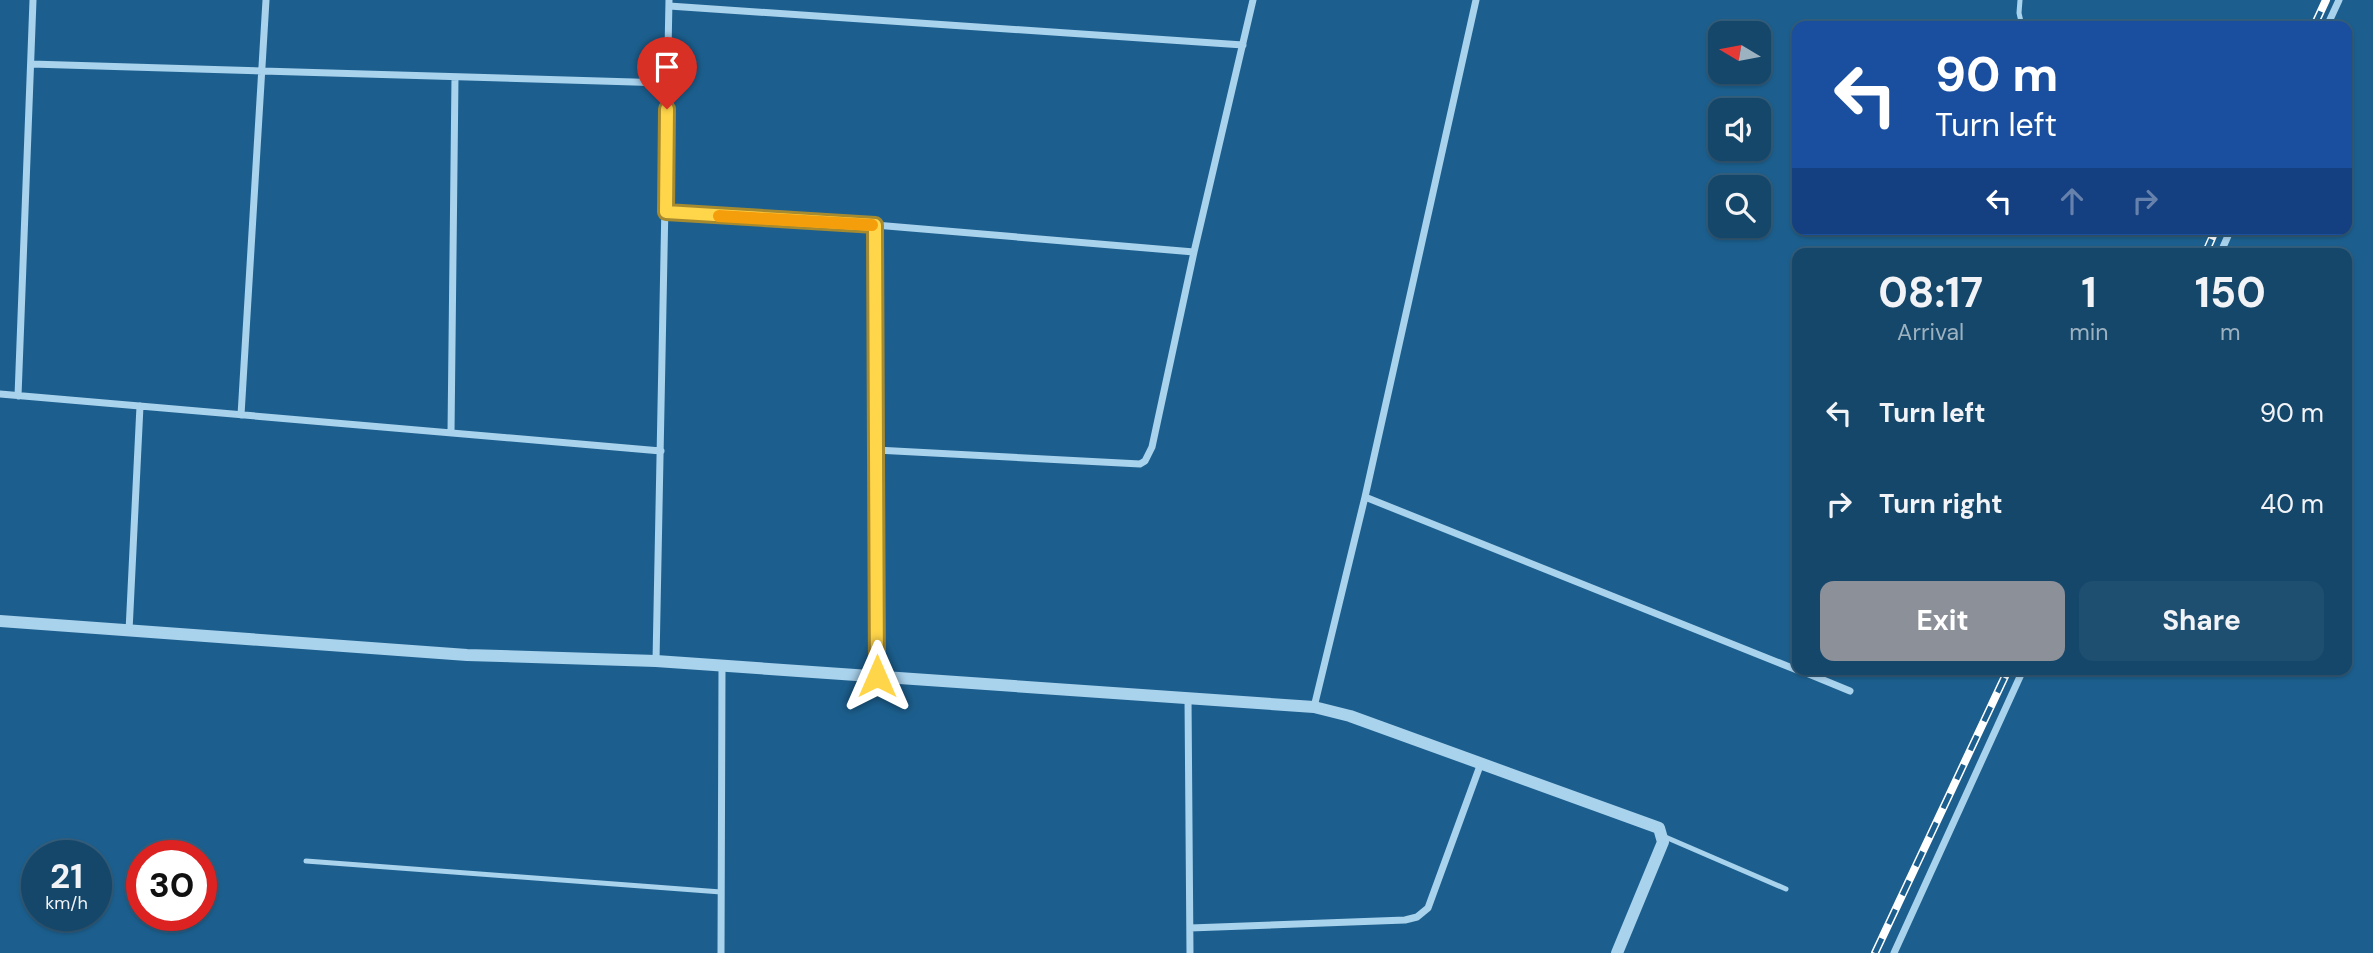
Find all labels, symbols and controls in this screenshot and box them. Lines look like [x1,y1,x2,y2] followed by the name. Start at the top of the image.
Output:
[1708,21,1771,84] north arrow
[1708,21,1771,238] map controls
[637,37,697,109] pin
[1935,42,2058,106] text: 90 m
[648,48,686,86] icon: arrive
[1820,49,1911,140] icon: left
[1708,98,1771,161] button: sound
[1935,104,2057,146] text: Turn left
[1708,175,1771,238] button: search
[1980,182,2018,220] icon: left
[2053,182,2091,220] icon: ahead
[2126,182,2164,220] icon: right
[1878,265,1983,320] text: 08:17
[2081,265,2096,320] text: 1
[2195,265,2266,320] text: 150
[1897,317,1964,347] text: Arrival
[2069,317,2108,347] text: min
[2220,317,2240,347] text: m
[1820,394,1858,432] icon: left
[1879,396,1986,430] text: Turn left
[2260,396,2324,430] text: 90 m
[1820,485,1858,523] icon: right
[1879,487,2003,521] text: Turn right
[2260,487,2324,521] text: 40 m
[1820,581,2065,661] button: Exit
[2079,581,2324,661] button: Share
[840,639,914,713] position arrow
[126,840,217,931] speed limit sign: 30
[50,853,83,899] text: 21
[45,891,88,915] text: km/h

